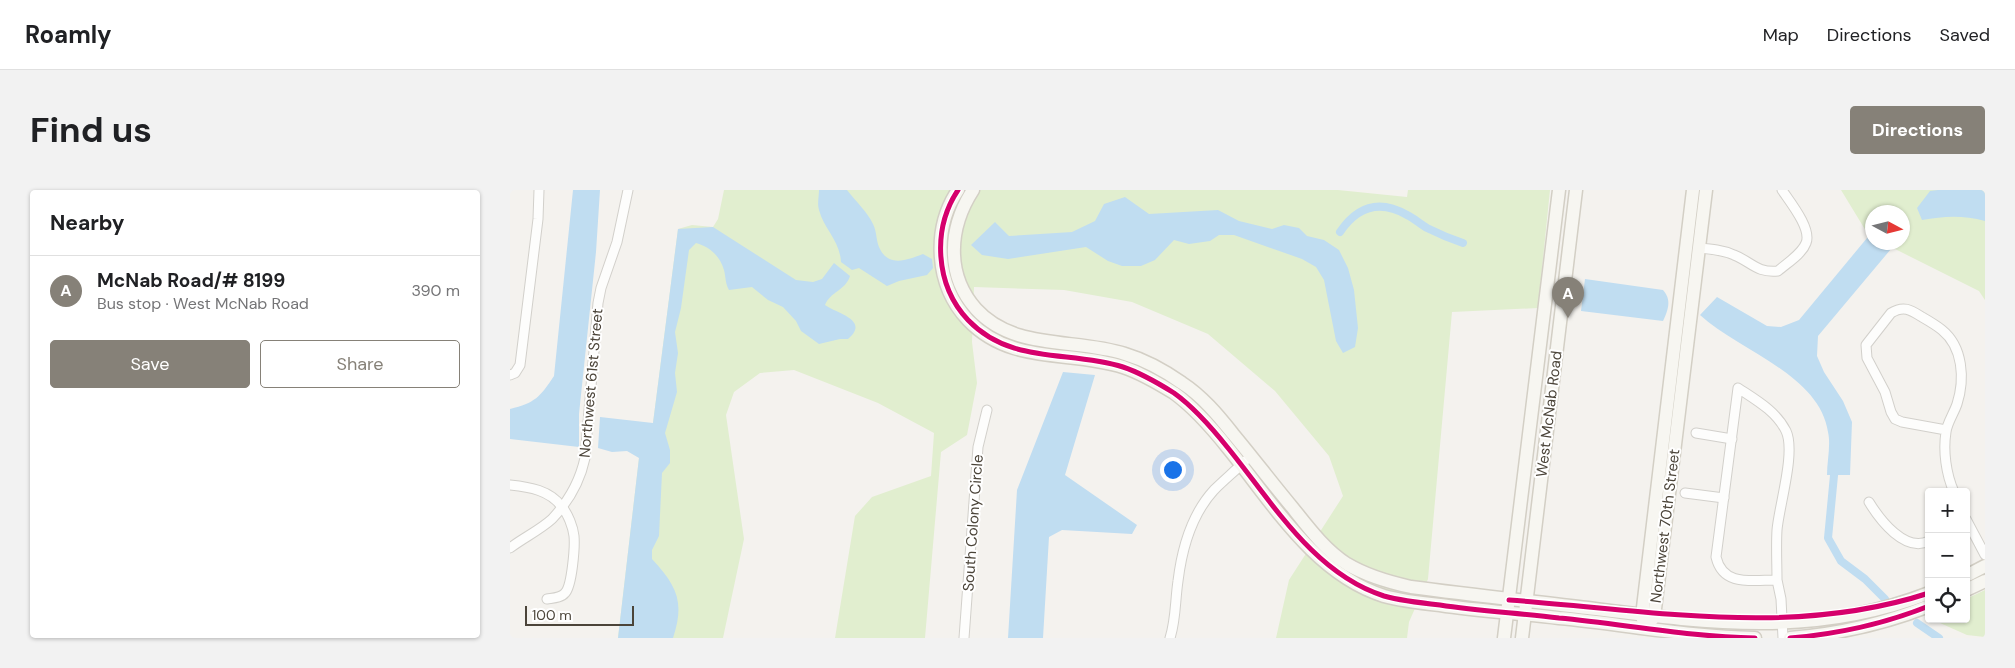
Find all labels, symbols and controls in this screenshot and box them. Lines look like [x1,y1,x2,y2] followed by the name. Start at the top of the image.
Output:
[25,19,112,50] text: Roamly
[1763,23,1799,47] text: Map
[1827,23,1912,47] text: Directions
[1940,23,1990,47] text: Saved
[1850,106,1985,154] button: Directions
[30,107,152,153] text: Find us
[1865,205,1910,250] north arrow
[50,209,124,237] text: Nearby
[97,268,285,293] text: McNab Road/# 8199
[1552,277,1584,318] pin: A
[60,280,72,301] text: A
[412,280,460,301] text: 390 m
[97,293,309,314] text: Bus stop · West McNab Road
[575,307,607,458] street label: Northwest 61st Street
[50,340,250,388] button: Save
[260,340,460,388] button: Share
[1531,350,1567,478] street label: West McNab Road
[1646,448,1684,604] street label: Northwest 70th Street
[958,454,988,592] street label: South Colony Circle
[1160,457,1186,483] your location
[1925,488,1970,623] map controls
[1925,488,1970,533] button: +
[1925,533,1970,578] button: −
[1925,578,1970,623] button: locate
[525,603,634,626] scale bar
[532,606,572,624] text: 100 m

